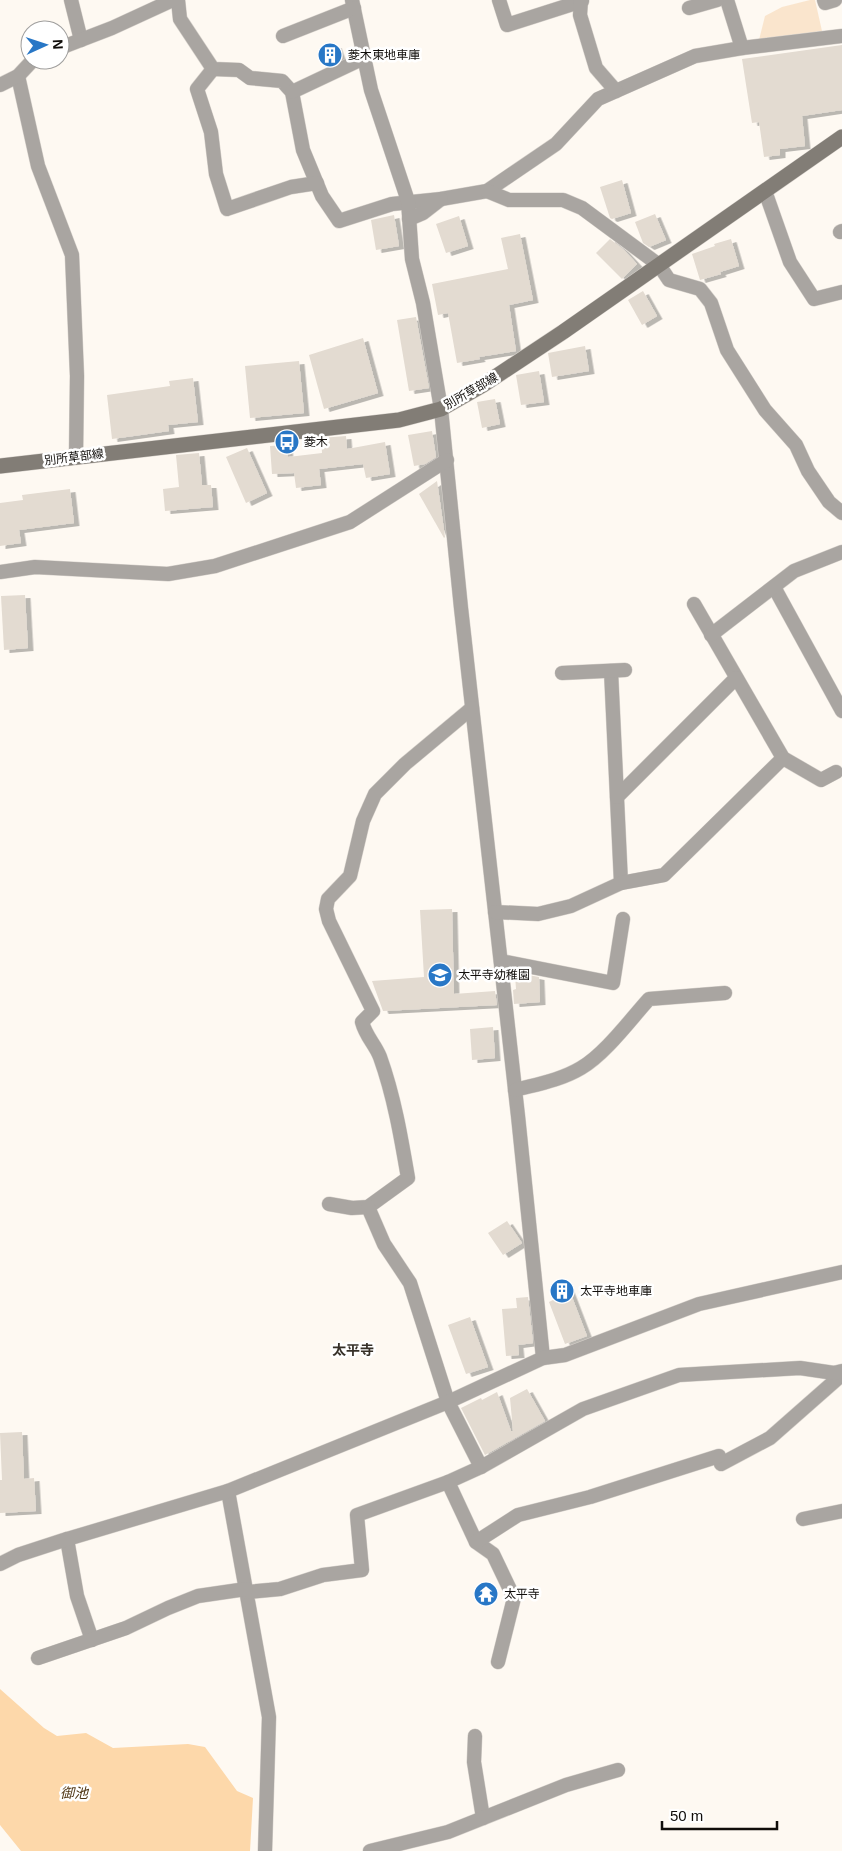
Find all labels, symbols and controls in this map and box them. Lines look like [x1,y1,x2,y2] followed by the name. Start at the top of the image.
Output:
[20,20,70,70] north arrow
[50,39,66,50] text: N
[317,42,343,68] building icon: 菱木東地車庫
[348,48,420,62] place label: 菱木東地車庫
[442,370,500,412] street label: 別所草部線
[274,429,300,455] bus stop icon: 菱木
[304,435,328,449] place label: 菱木
[43,446,105,468] street label: 別所草部線
[427,962,453,988] school or university icon: 太平寺幼稚園
[458,968,530,982] place label: 太平寺幼稚園
[549,1278,575,1304] building icon: 太平寺地車庫
[580,1284,652,1298] place label: 太平寺地車庫
[332,1342,374,1358] district label: 太平寺
[473,1581,499,1607] temple icon: 太平寺
[504,1587,540,1601] place label: 太平寺
[60,1785,90,1801] water label: 御池
[662,1798,777,1830] scale bar
[670,1807,703,1824] text: 50 m

